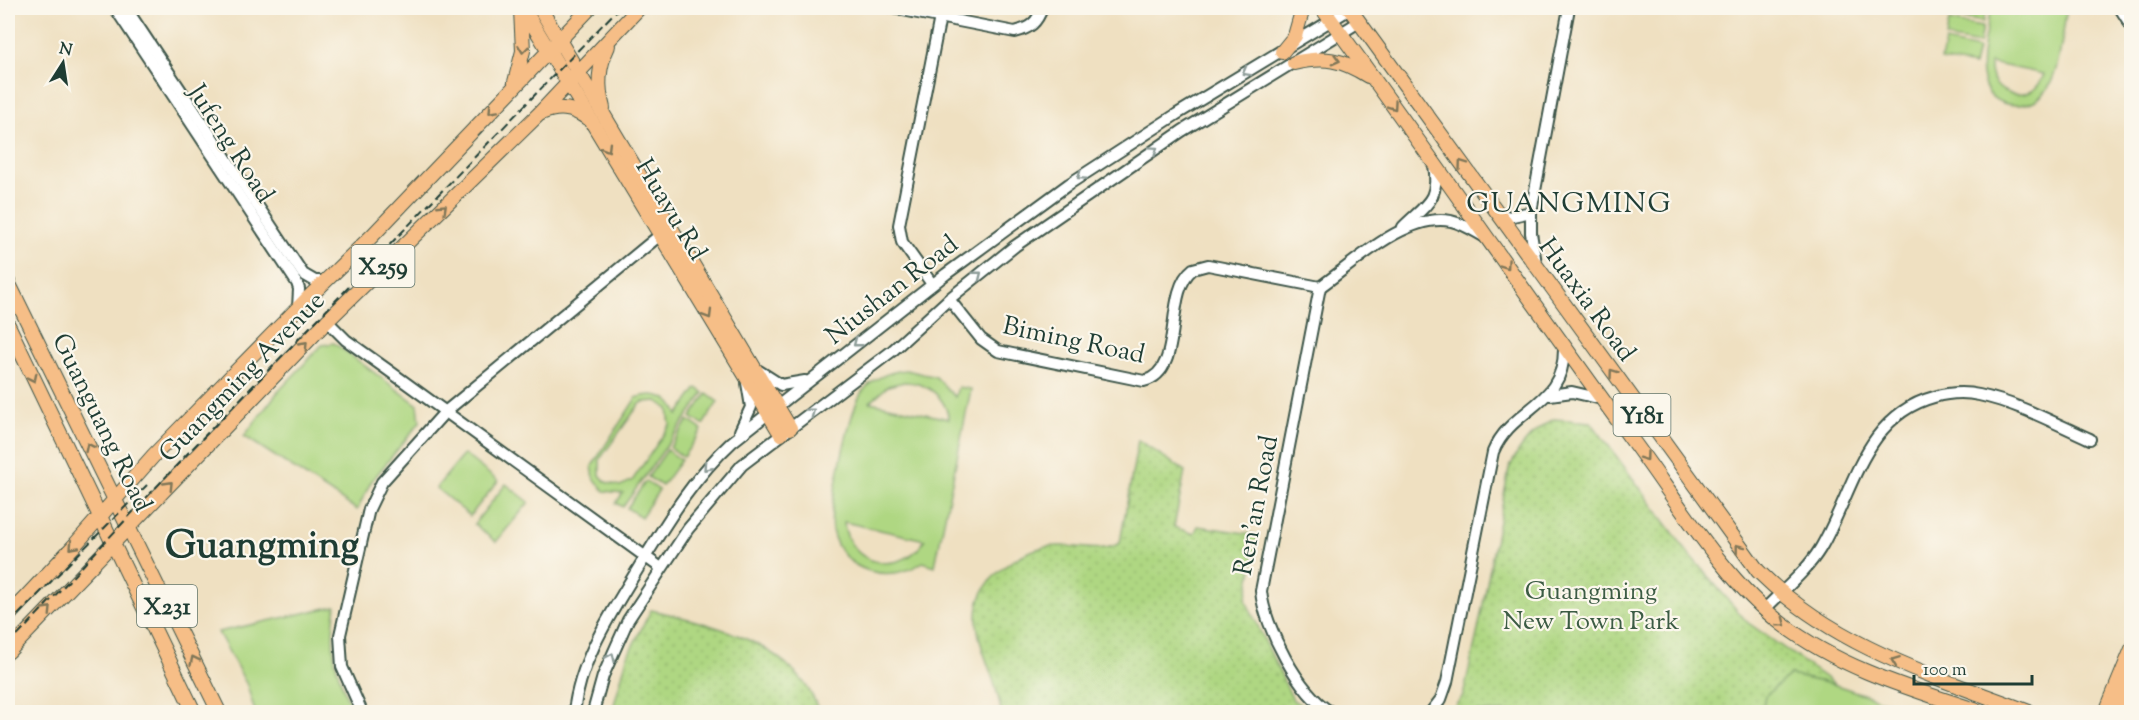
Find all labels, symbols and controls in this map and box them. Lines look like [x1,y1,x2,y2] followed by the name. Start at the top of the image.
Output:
[33,33,93,93] north arrow
[57,38,74,63] text: N
[517,45,530,54] one-way arrow
[1331,53,1341,66] one-way arrow
[1242,65,1252,76] one-way arrow
[177,76,282,211] street label: Jufeng Road
[1385,100,1396,111] one-way arrow
[488,103,499,114] one-way arrow
[600,142,612,152] one-way arrow
[1147,146,1158,157] one-way arrow
[625,152,715,269] street label: Huayu Rd
[1458,160,1469,171] one-way arrow
[1077,169,1088,180] one-way arrow
[1466,185,1672,225] district label: GUANGMING
[436,204,446,215] one-way arrow
[818,227,967,355] street label: Niushan Road
[1528,231,1644,370] street label: Huaxia Road
[352,245,415,287] road number: X259
[1498,259,1509,270] one-way arrow
[971,271,982,282] one-way arrow
[151,284,334,472] street label: Guangming Avenue
[999,308,1148,375] street label: Biming Road
[701,309,713,319] one-way arrow
[41,327,160,519] street label: Guanguang Road
[853,335,864,346] one-way arrow
[297,341,308,351] one-way arrow
[1609,369,1620,380] one-way arrow
[26,372,37,383] one-way arrow
[1614,394,1670,436] road number: Y181
[804,408,815,419] one-way arrow
[1226,432,1289,579] street label: Ren'an Road
[84,442,96,453] one-way arrow
[1638,451,1649,462] one-way arrow
[703,460,714,471] one-way arrow
[162,482,173,492] one-way arrow
[165,521,359,575] district label: Guangming
[70,539,81,550] one-way arrow
[1736,544,1747,555] one-way arrow
[1503,574,1679,641] park label: Guangming New Town Park
[137,585,197,627] road number: X231
[41,607,52,617] one-way arrow
[1775,616,1786,627] one-way arrow
[1914,648,2032,686] scale bar
[604,652,616,663] one-way arrow
[189,655,201,666] one-way arrow
[1890,656,1901,669] one-way arrow
[1923,658,1967,684] text: 100 m

